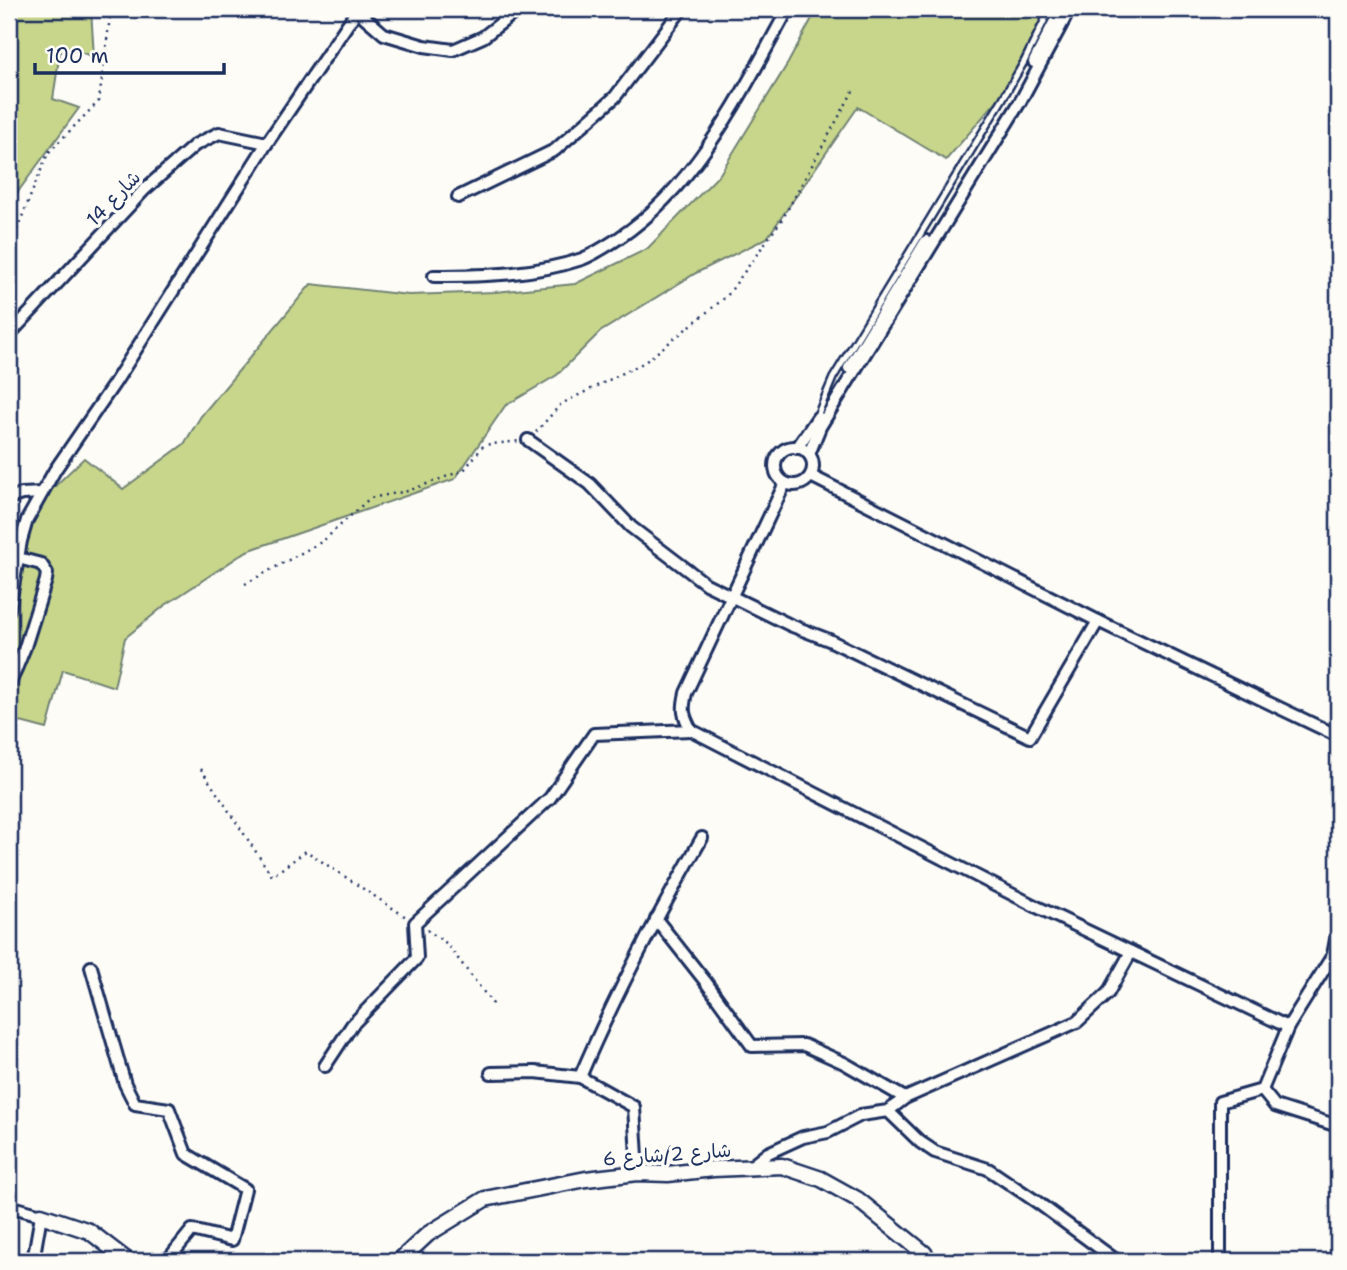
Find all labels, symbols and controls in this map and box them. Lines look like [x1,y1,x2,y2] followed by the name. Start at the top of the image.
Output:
[35,32,224,76] scale bar
[46,42,109,70] text: 100 m
[81,165,147,232] street label: شارع 14
[602,1138,732,1172] street label: شارع 2/شارع 6

